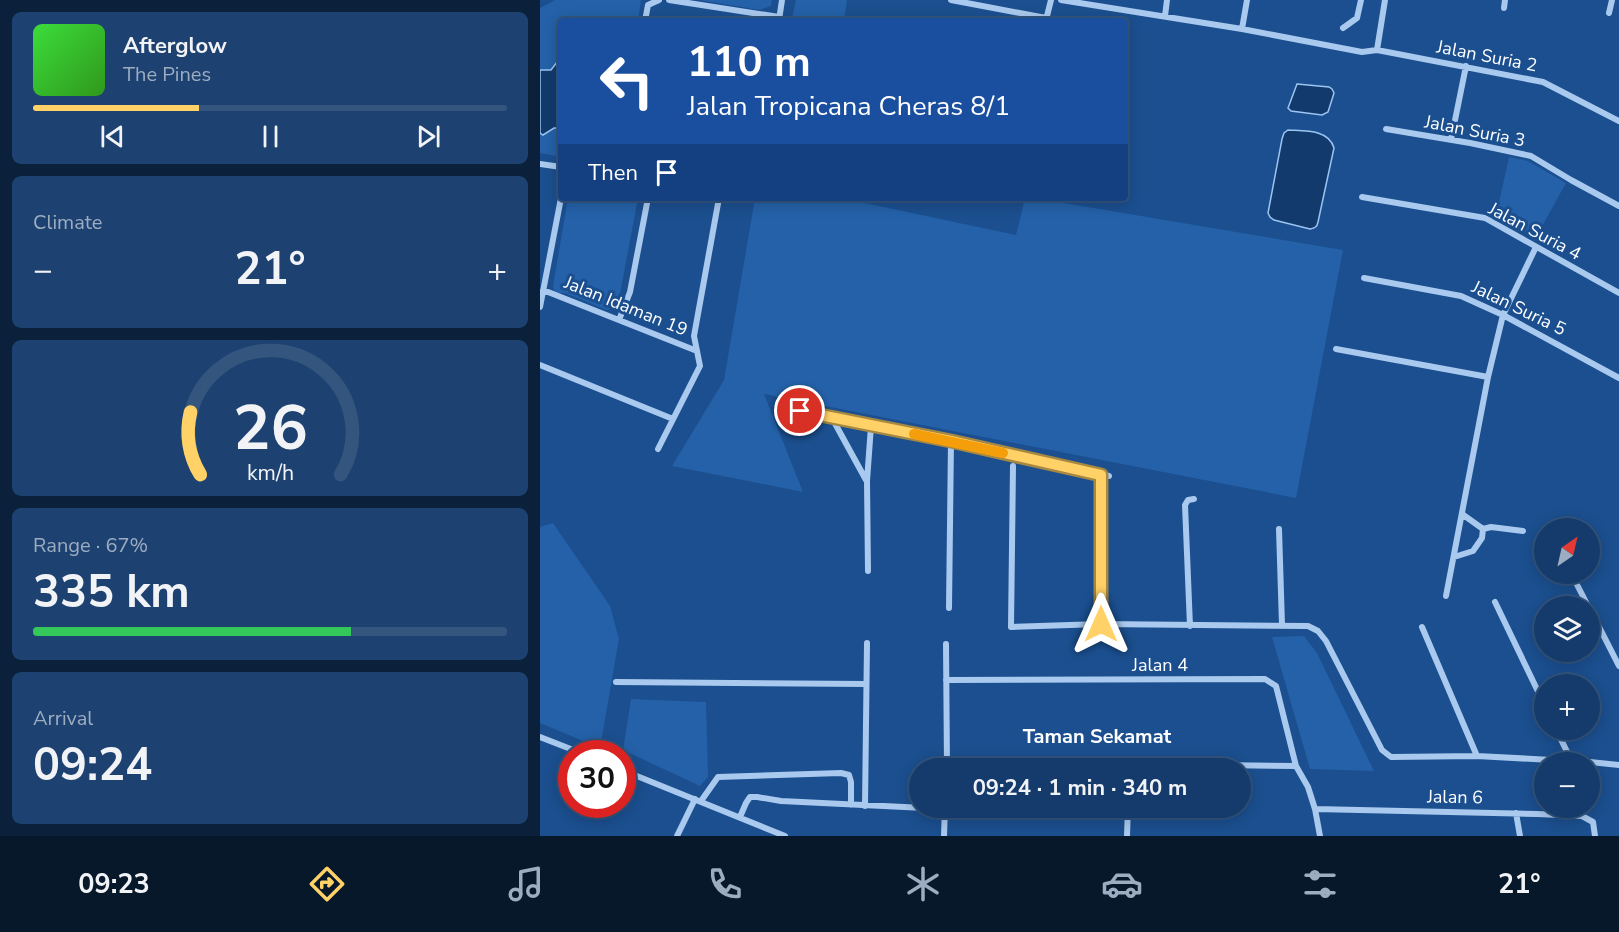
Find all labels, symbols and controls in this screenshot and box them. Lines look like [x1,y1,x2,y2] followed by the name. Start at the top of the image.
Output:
[123,31,227,61] text: Afterglow
[687,34,811,91] text: 110 m
[1434,34,1539,77] street label: Jalan Suria 2
[588,42,666,120] icon: left
[123,61,211,88] text: The Pines
[687,88,1010,125] text: Jalan Tropicana Cheras 8/1
[1422,109,1527,152] street label: Jalan Suria 3
[96,120,129,153] icon: previous
[254,120,287,153] icon: pause
[412,120,445,153] icon: next
[650,156,683,189] icon: arrive
[588,158,638,188] text: Then
[1484,196,1586,266] street label: Jalan Suria 4
[33,209,102,236] text: Climate
[234,239,306,300] text: 21°
[33,248,53,293] text: −
[487,248,507,293] text: +
[560,270,691,342] street label: Jalan Idaman 19
[1467,274,1570,341] street label: Jalan Suria 5
[774,385,825,436] pin
[233,386,307,471] text: 26
[783,394,816,427] icon: arrive
[246,458,294,488] text: km/h
[1534,518,1600,584] north arrow
[1534,518,1600,818] map controls
[33,532,148,559] text: Range · 67%
[33,562,190,623] text: 335 km
[1069,592,1133,656] position arrow
[1534,596,1600,662] button: layers
[1131,653,1188,677] street label: Jalan 4
[1534,674,1600,740] button: +
[33,705,93,732] text: Arrival
[1023,723,1172,750] district label: Taman Sekamat
[33,735,152,796] text: 09:24
[558,740,636,818] speed limit sign: 30
[1534,752,1600,818] button: −
[973,773,1187,803] text: 09:24 · 1 min · 340 m
[1426,784,1483,809] street label: Jalan 6
[306,863,348,905] icon: directions
[505,863,547,905] icon: music
[704,863,746,905] icon: phone
[902,863,944,905] icon: climate
[1101,863,1143,905] icon: car
[1299,863,1341,905] icon: filters
[78,866,150,903] text: 09:23
[1498,866,1541,903] text: 21°

